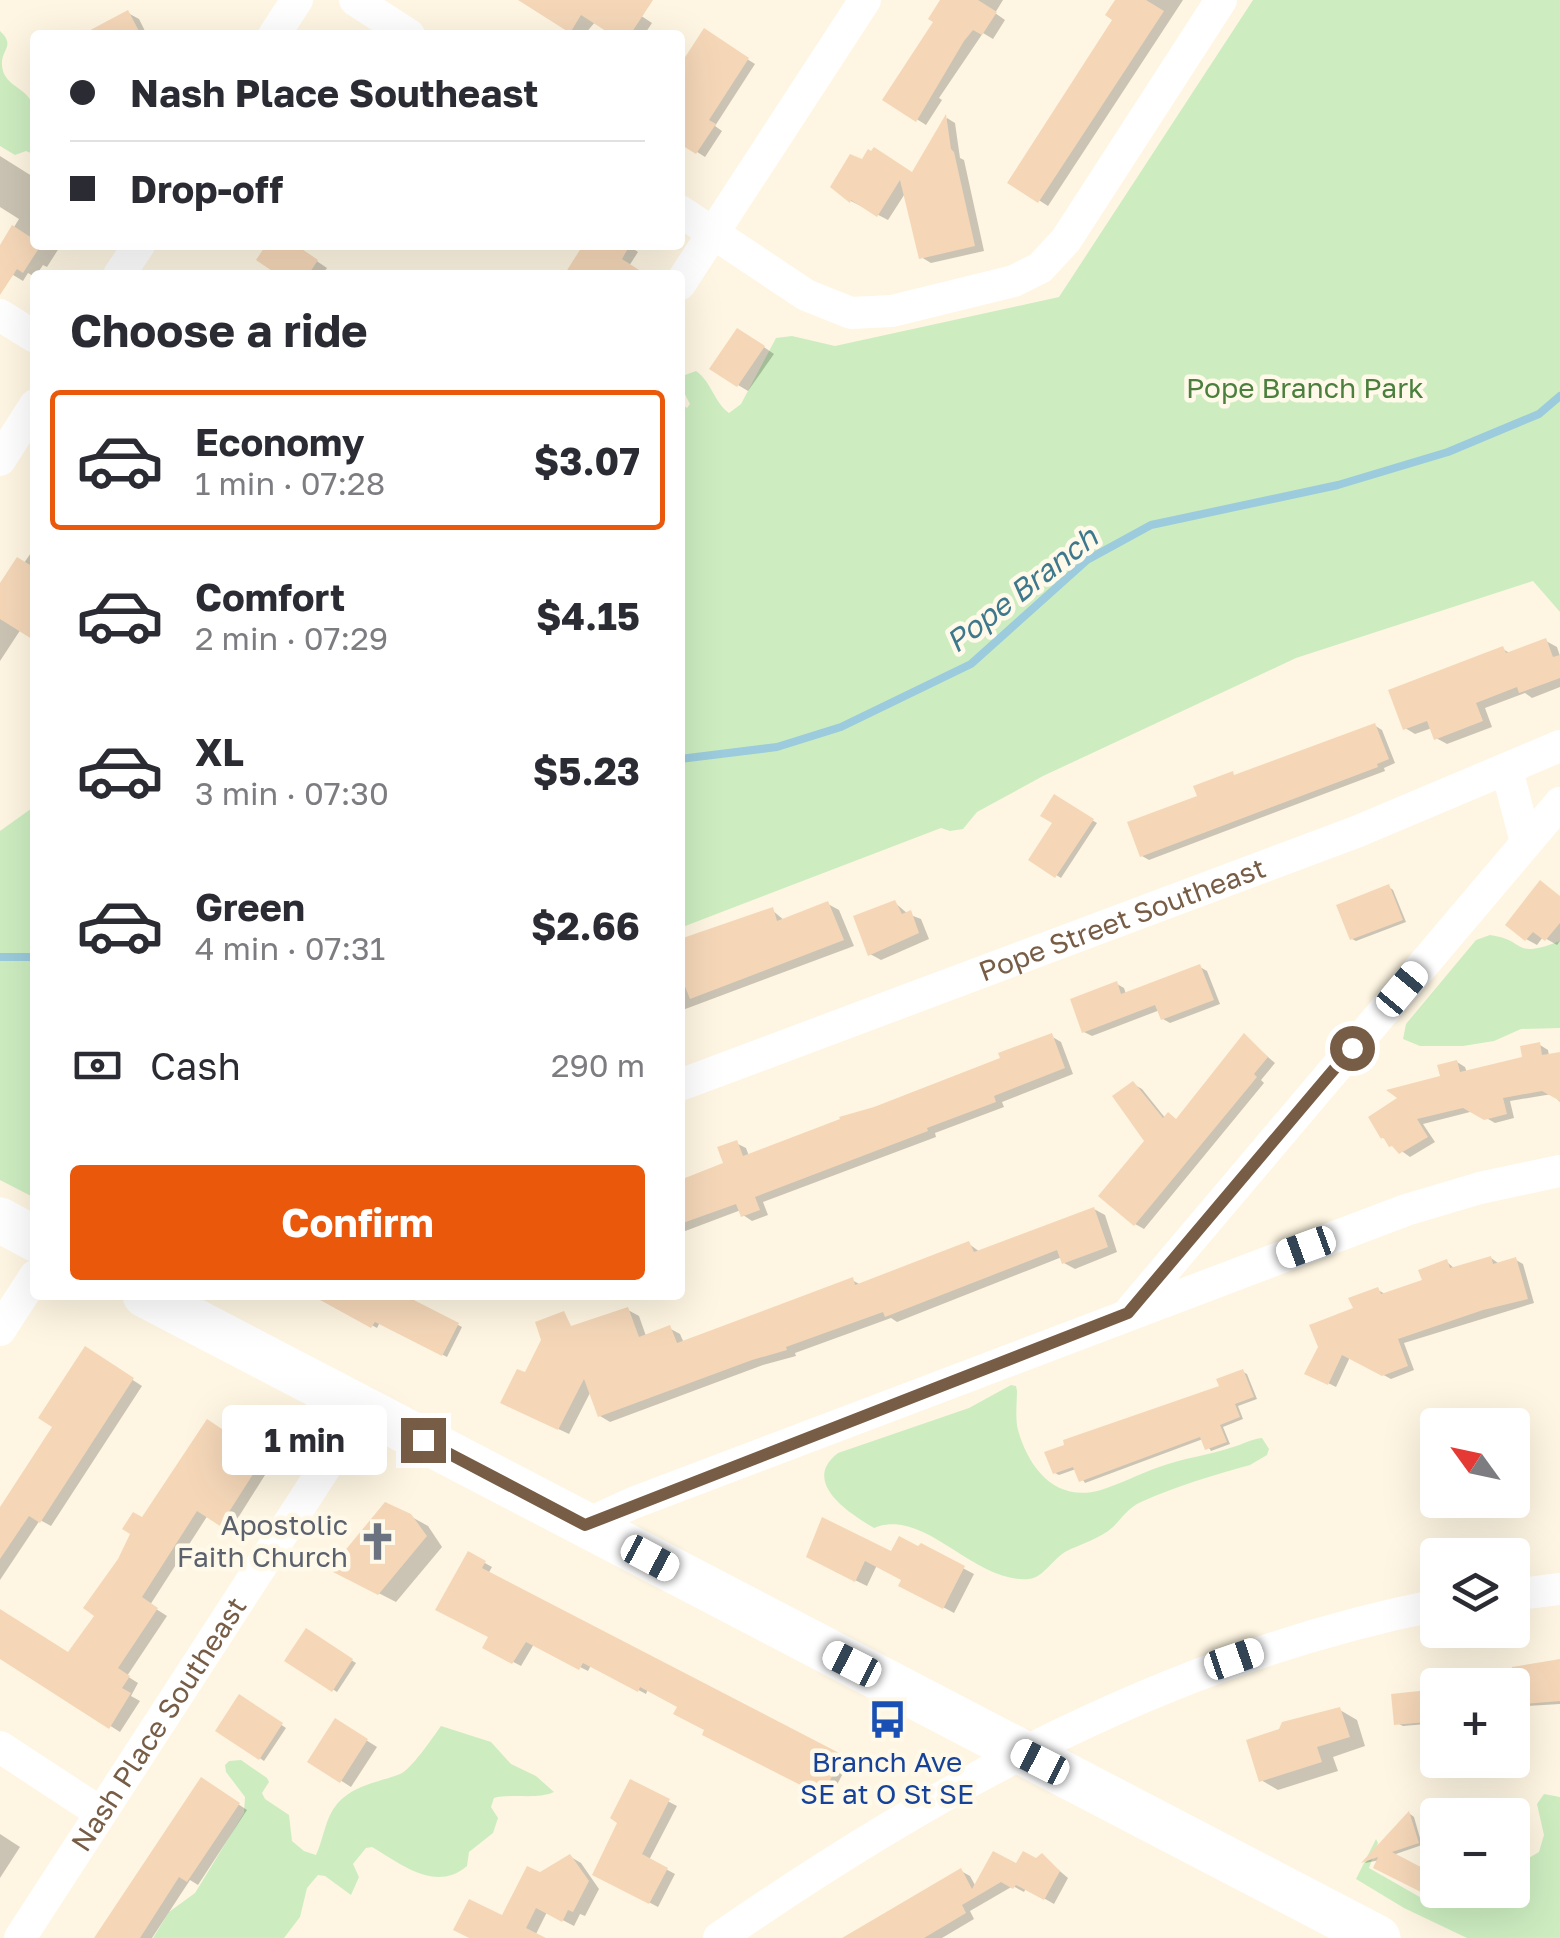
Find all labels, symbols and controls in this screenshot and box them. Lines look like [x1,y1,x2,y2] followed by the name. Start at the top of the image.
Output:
[130,70,539,115] text: Nash Place Southeast
[130,166,283,211] text: Drop-off
[70,303,368,357] text: Choose a ride
[1186,371,1424,404] park label: Pope Branch Park
[75,415,165,505] icon: car
[195,419,364,464] text: Economy
[534,438,640,483] text: $3.07
[195,464,385,502] text: 1 min · 07:28
[938,518,1106,660] water label: Pope Branch
[75,570,165,660] icon: car
[195,574,345,619] text: Comfort
[536,593,640,638] text: $4.15
[195,619,388,657] text: 2 min · 07:29
[75,725,165,815] icon: car
[195,729,244,774] text: XL
[533,748,640,793] text: $5.23
[195,774,389,812] text: 3 min · 07:30
[974,850,1270,988] street label: Pope Street Southeast
[75,880,165,970] icon: car
[195,884,305,929] text: Green
[531,903,640,948] text: $2.66
[195,929,385,967] text: 4 min · 07:31
[1371,956,1433,1022] car
[1330,1026,1375,1071] route start
[70,1038,125,1093] icon: cash
[150,1043,241,1088] text: Cash
[551,1046,645,1084] text: 290 m
[70,1165,645,1280] button: Confirm
[1273,1223,1339,1271] car
[223,1405,388,1475] callout: 1 min
[1420,1408,1530,1518] north arrow
[1420,1408,1530,1908] map controls
[401,1418,446,1463] route end
[264,1421,345,1459] text: 1 min
[177,1508,348,1573] place label: Apostolic Faith Church
[357,1520,399,1562] church icon: Apostolic Faith Church
[616,1531,684,1585] car
[1420,1538,1530,1648] button: layers
[64,1591,253,1857] street label: Nash Place Southeast
[1201,1635,1267,1683] car
[818,1637,886,1691] car
[1420,1668,1530,1778] button: +
[866,1699,908,1741] bus stop icon: Branch Ave SE at O St SE
[1006,1735,1074,1789] car
[800,1745,974,1810] place label: Branch Ave SE at O St SE
[1420,1798,1530,1908] button: −

